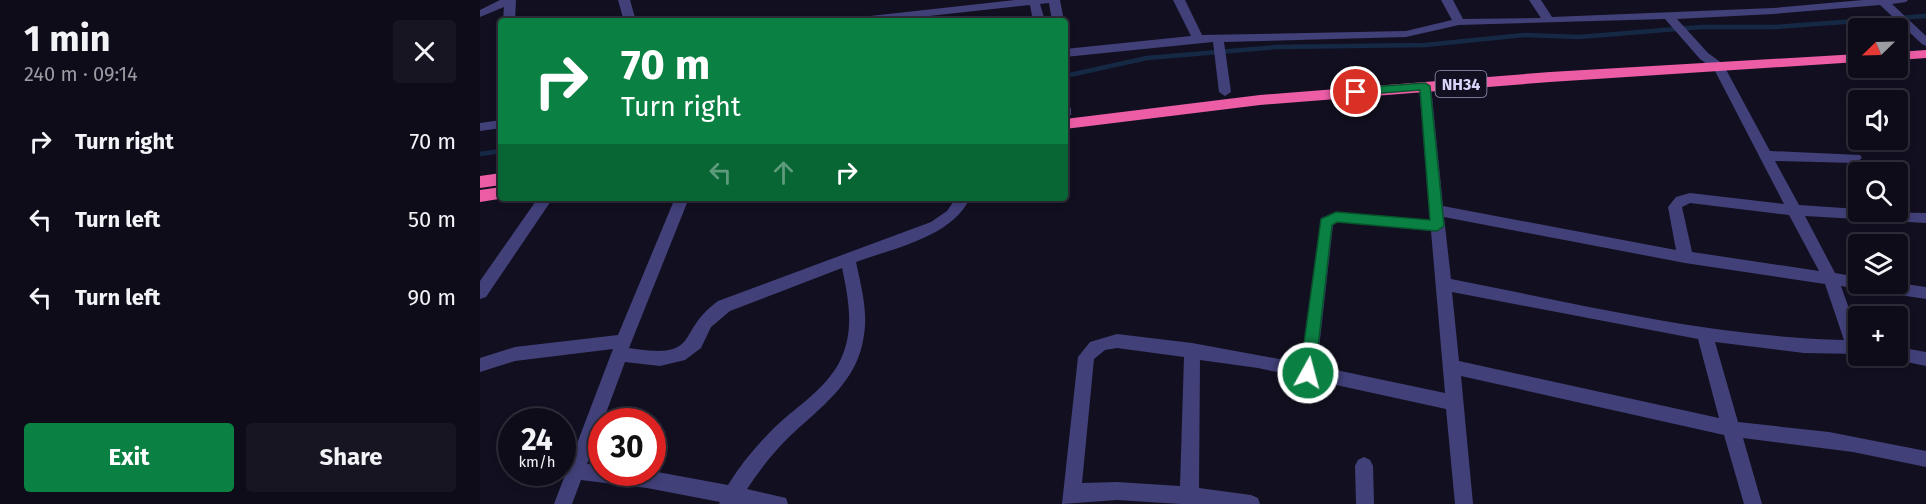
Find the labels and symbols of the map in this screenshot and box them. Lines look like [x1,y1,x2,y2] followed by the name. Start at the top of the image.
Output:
[1848,18,1908,78] north arrow
[1330,66,1381,117] pin
[1436,71,1486,97] road number: NH34
[1276,341,1340,405] position arrow
[588,408,666,486] speed limit sign: 30

